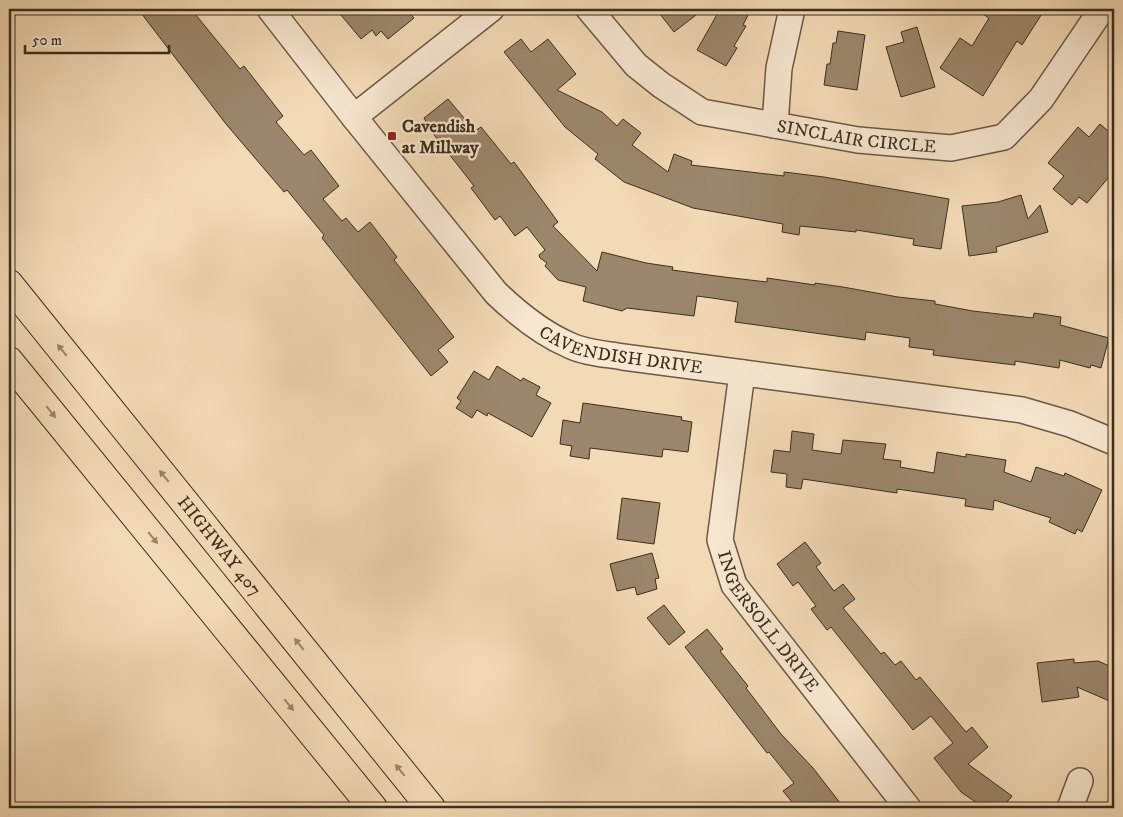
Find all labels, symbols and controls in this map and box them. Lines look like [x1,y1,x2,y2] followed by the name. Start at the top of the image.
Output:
[25,22,169,54] scale bar
[32,31,62,50] text: 50 m
[402,116,479,159] place label: Cavendish at Millway
[775,116,937,159] street label: SINCLAIR CIRCLE
[386,130,398,142] marker: Cavendish at Millway
[535,321,704,379] street label: CAVENDISH DRIVE
[56,343,67,356] one-way arrow
[45,405,56,418] one-way arrow
[158,470,169,483] one-way arrow
[172,492,266,601] street label: HIGHWAY 407
[148,531,159,544] one-way arrow
[712,548,823,697] street label: INGERSOLL DRIVE
[293,638,304,651] one-way arrow
[284,698,295,711] one-way arrow
[395,764,406,777] one-way arrow

